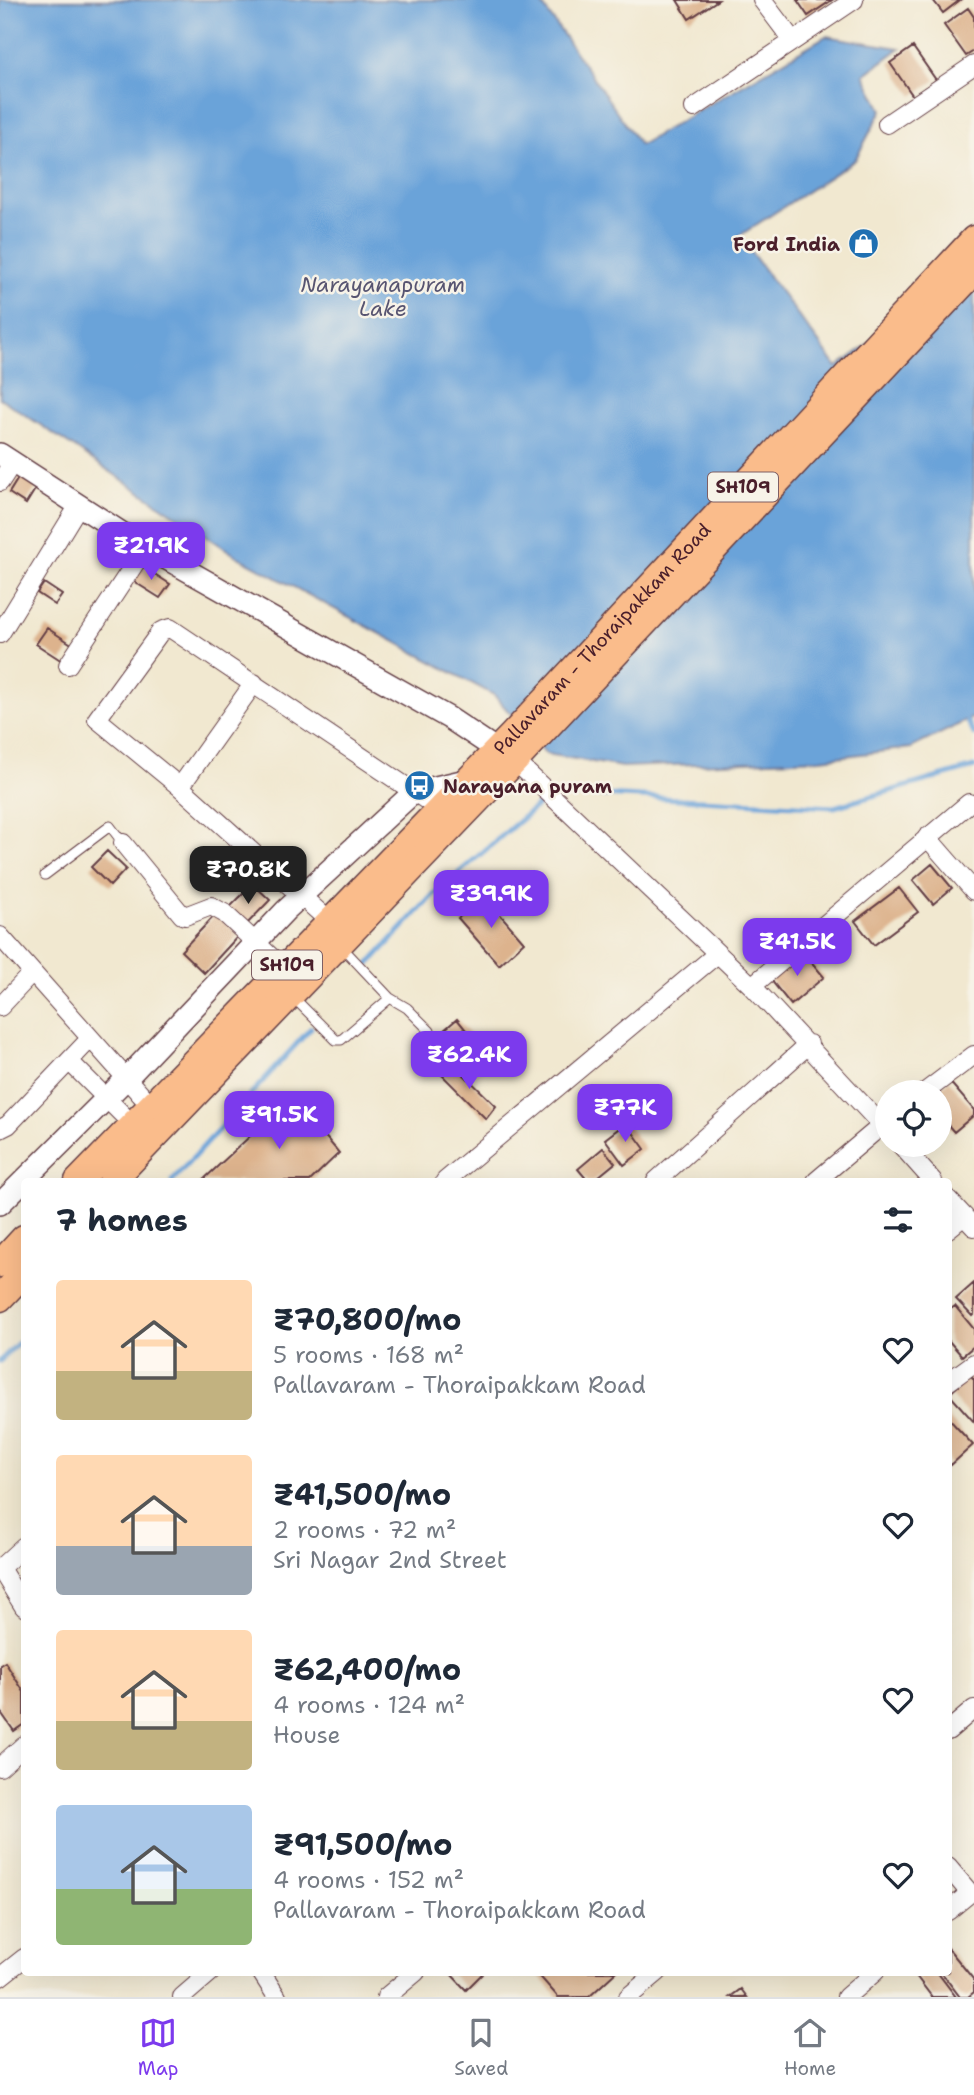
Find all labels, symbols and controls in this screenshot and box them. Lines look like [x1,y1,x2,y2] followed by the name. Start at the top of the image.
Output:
[846,227,880,261] shop icon: Ford India
[733,232,840,257] place label: Ford India
[301,271,465,323] water label: Narayanapuram Lake
[708,472,778,502] road number: SH109
[488,518,716,760] street label: Pallavaram - Thoraipakkam Road
[94,522,208,582] pin: ₹21.9K
[113,530,189,560] text: ₹21.9K
[403,769,437,803] bus stop icon: Narayana puram
[443,774,612,799] place label: Narayana puram
[191,846,305,906] pin: ₹70.8K
[206,854,290,884] text: ₹70.8K
[434,870,548,930] pin: ₹39.9K
[450,878,532,908] text: ₹39.9K
[740,918,854,978] pin: ₹41.5K
[759,926,835,956] text: ₹41.5K
[252,950,322,980] road number: SH109
[412,1032,526,1091] pin: ₹62.4K
[427,1039,511,1069] text: ₹62.4K
[875,1080,952,1157] map controls
[875,1080,952,1157] button: locate
[584,1084,666,1144] pin: ₹77K
[222,1092,336,1151] pin: ₹91.5K
[593,1092,657,1122] text: ₹77K
[240,1099,318,1129] text: ₹91.5K
[56,1200,188,1241] text: 7 homes
[879,1201,917,1239] icon: filters
[273,1299,461,1340] text: ₹70,800/mo
[112,1308,196,1392] icon: home
[879,1331,917,1369] icon: heart
[273,1340,464,1370] text: 5 rooms · 168 m²
[273,1370,646,1400] text: Pallavaram - Thoraipakkam Road
[273,1474,451,1515] text: ₹41,500/mo
[112,1483,196,1567] icon: home
[879,1506,917,1544] icon: heart
[273,1515,456,1545] text: 2 rooms · 72 m²
[273,1545,507,1575] text: Sri Nagar 2nd Street
[273,1649,461,1690] text: ₹62,400/mo
[112,1658,196,1742] icon: home
[879,1681,917,1719] icon: heart
[273,1690,465,1720] text: 4 rooms · 124 m²
[273,1720,341,1750] text: House
[273,1824,452,1865] text: ₹91,500/mo
[112,1833,196,1917] icon: home
[879,1856,917,1894] icon: heart
[273,1865,464,1895] text: 4 rooms · 152 m²
[273,1895,646,1925] text: Pallavaram - Thoraipakkam Road
[138,2014,179,2081] tab: Map
[454,2014,508,2081] tab: Saved
[784,2014,836,2081] tab: Home

